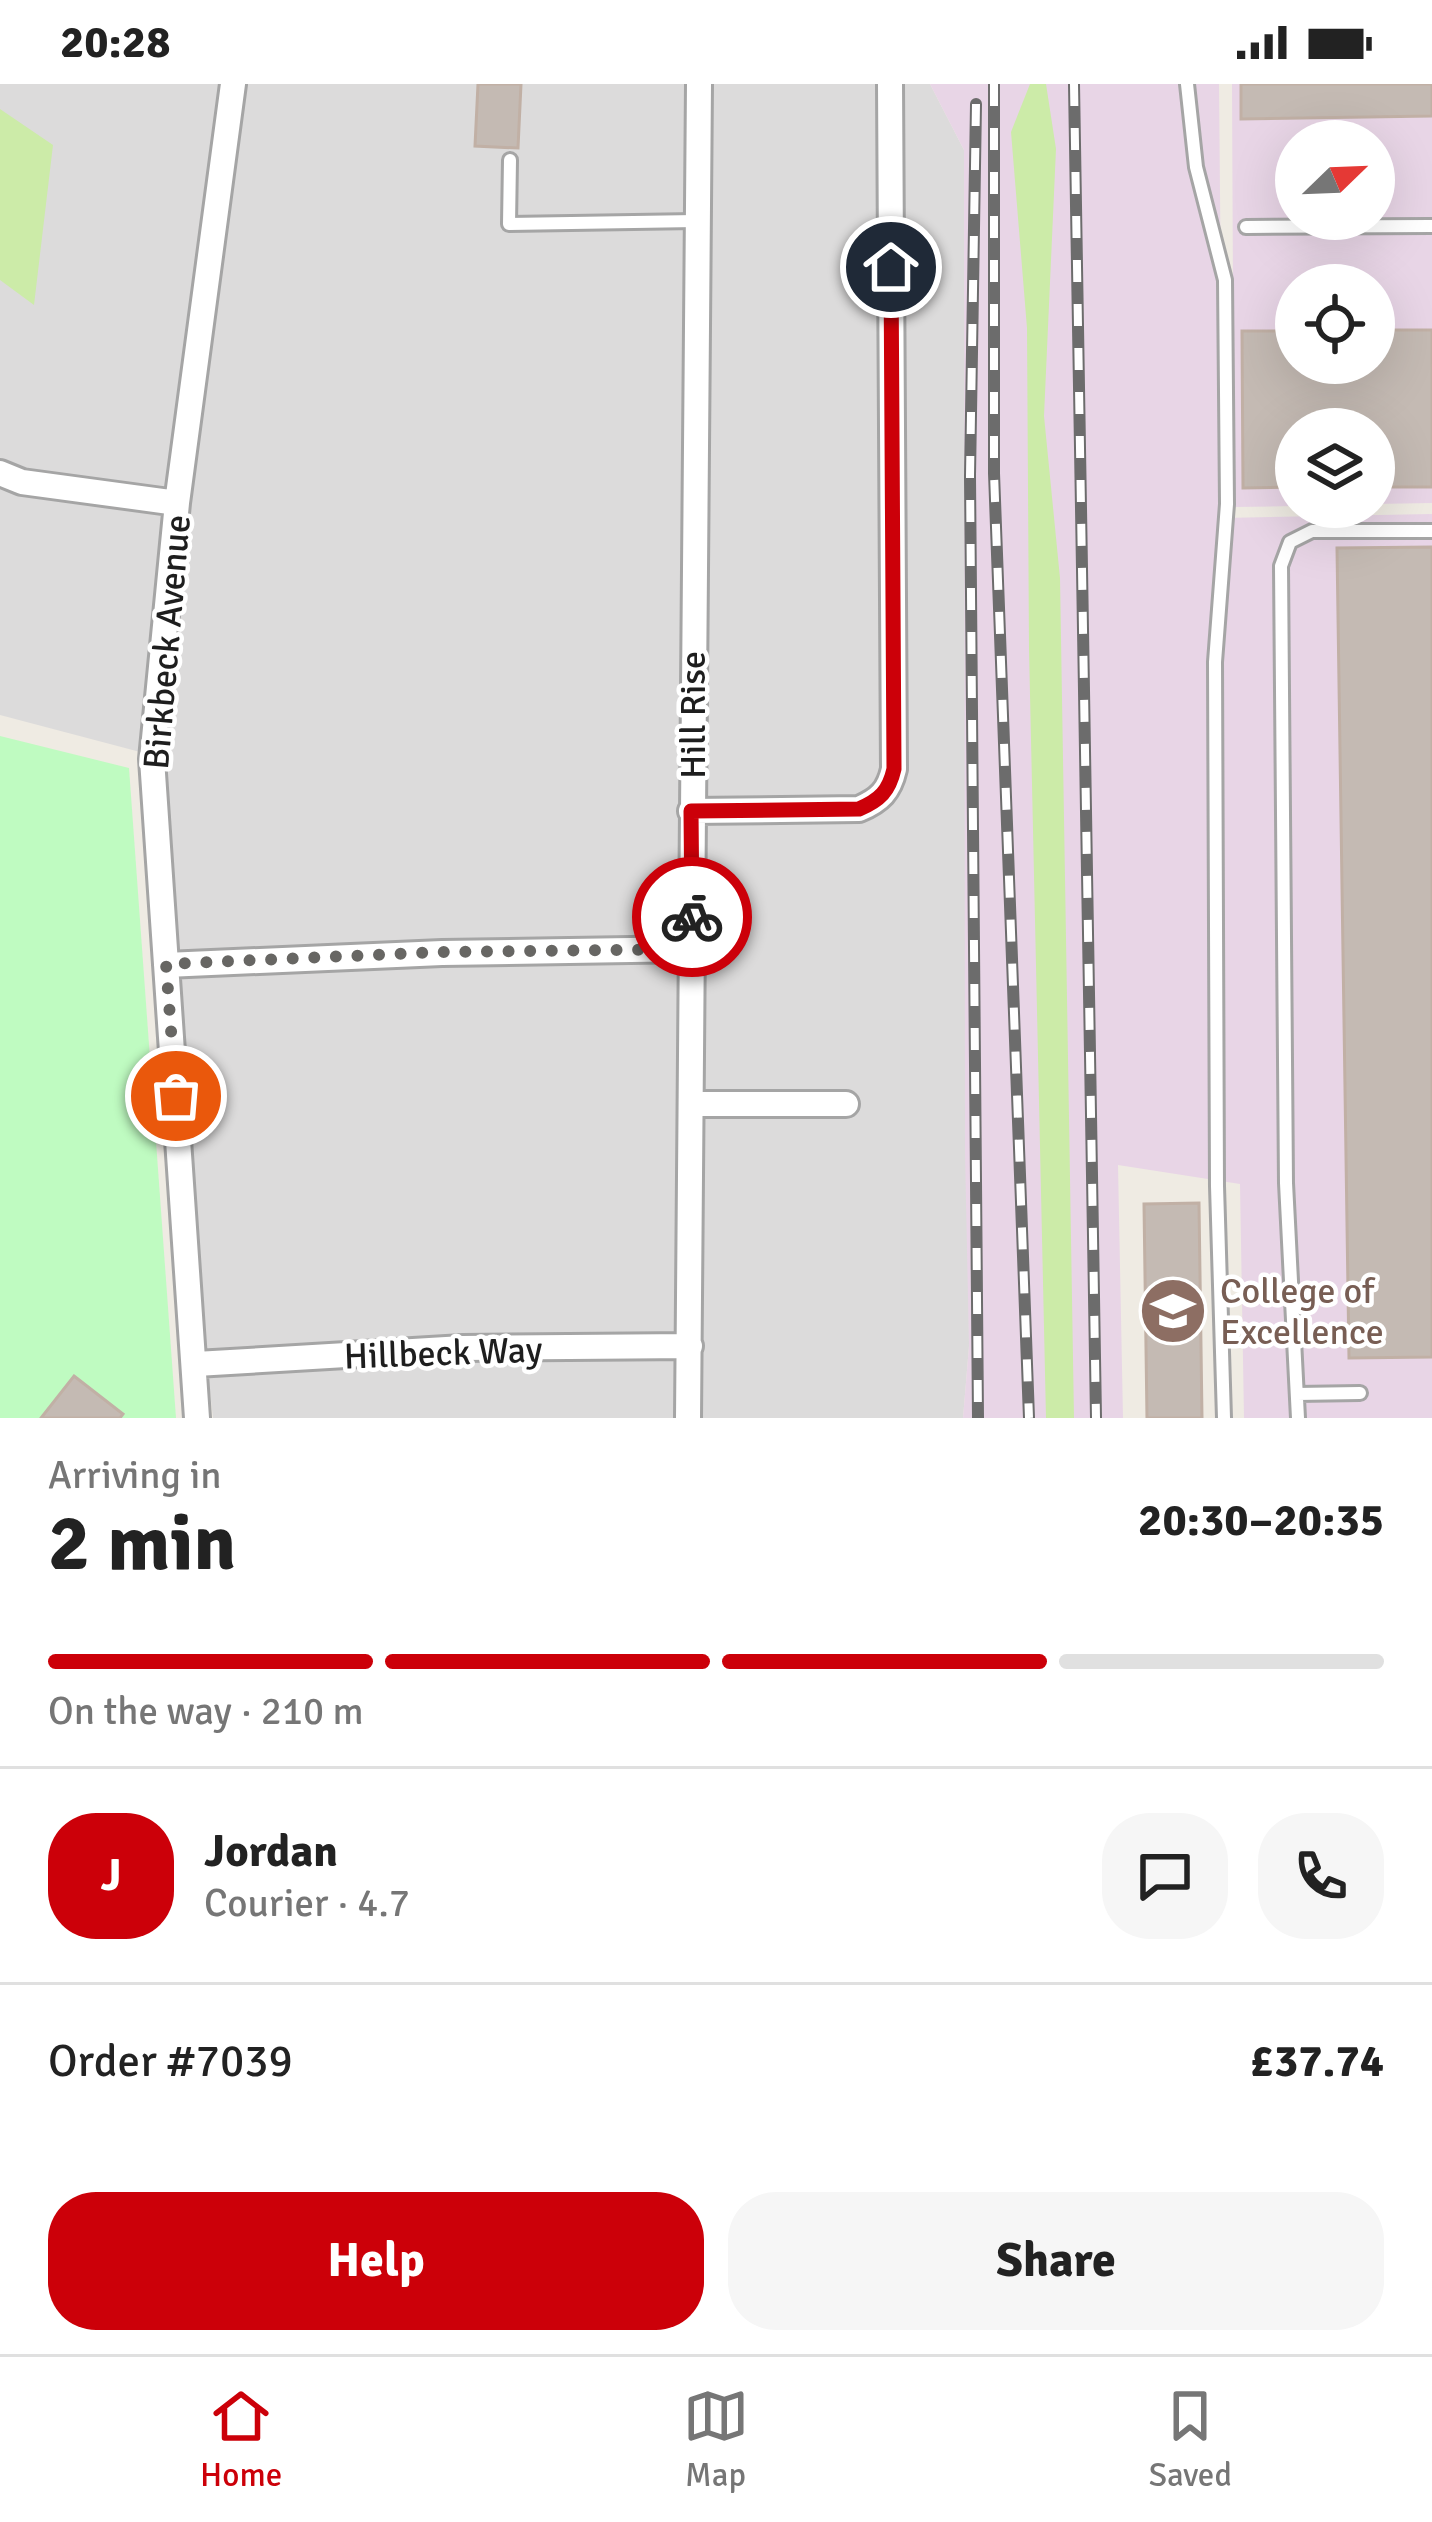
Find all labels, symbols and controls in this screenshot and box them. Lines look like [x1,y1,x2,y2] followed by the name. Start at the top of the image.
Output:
[60,15,170,70] text: 20:28
[1275,120,1395,240] north arrow
[1275,120,1395,528] map controls
[840,216,942,318] pin
[858,234,924,300] icon: home
[1275,264,1395,384] button: locate
[1275,408,1395,528] button: layers
[134,513,201,771] street label: Birkbeck Avenue
[671,651,716,779] street label: Hill Rise
[632,857,752,977] courier
[659,884,725,950] icon: bike
[125,1045,227,1147] pin
[143,1063,209,1129] icon: bag
[1220,1269,1384,1355] place label: College of Excellence
[1138,1276,1208,1346] school or university icon: College of Excellence
[343,1328,543,1379] street label: Hillbeck Way
[48,1451,222,1499] text: Arriving in
[1138,1493,1384,1548] text: 20:30–20:35
[48,1496,236,1592] text: 2 min
[48,1687,364,1735] text: On the way · 210 m
[1102,1813,1228,1939] button: chat
[1258,1813,1384,1939] button: phone
[204,1824,338,1879] text: Jordan
[100,1848,122,1903] text: J
[204,1879,410,1927] text: Courier · 4.7
[48,2034,293,2089] text: Order #7039
[1250,2034,1384,2089] text: £37.74
[48,2192,704,2330] button: Help
[728,2192,1384,2330] button: Share
[200,2383,282,2496] tab: Home
[683,2383,749,2496] tab: Map
[1149,2383,1232,2496] tab: Saved

